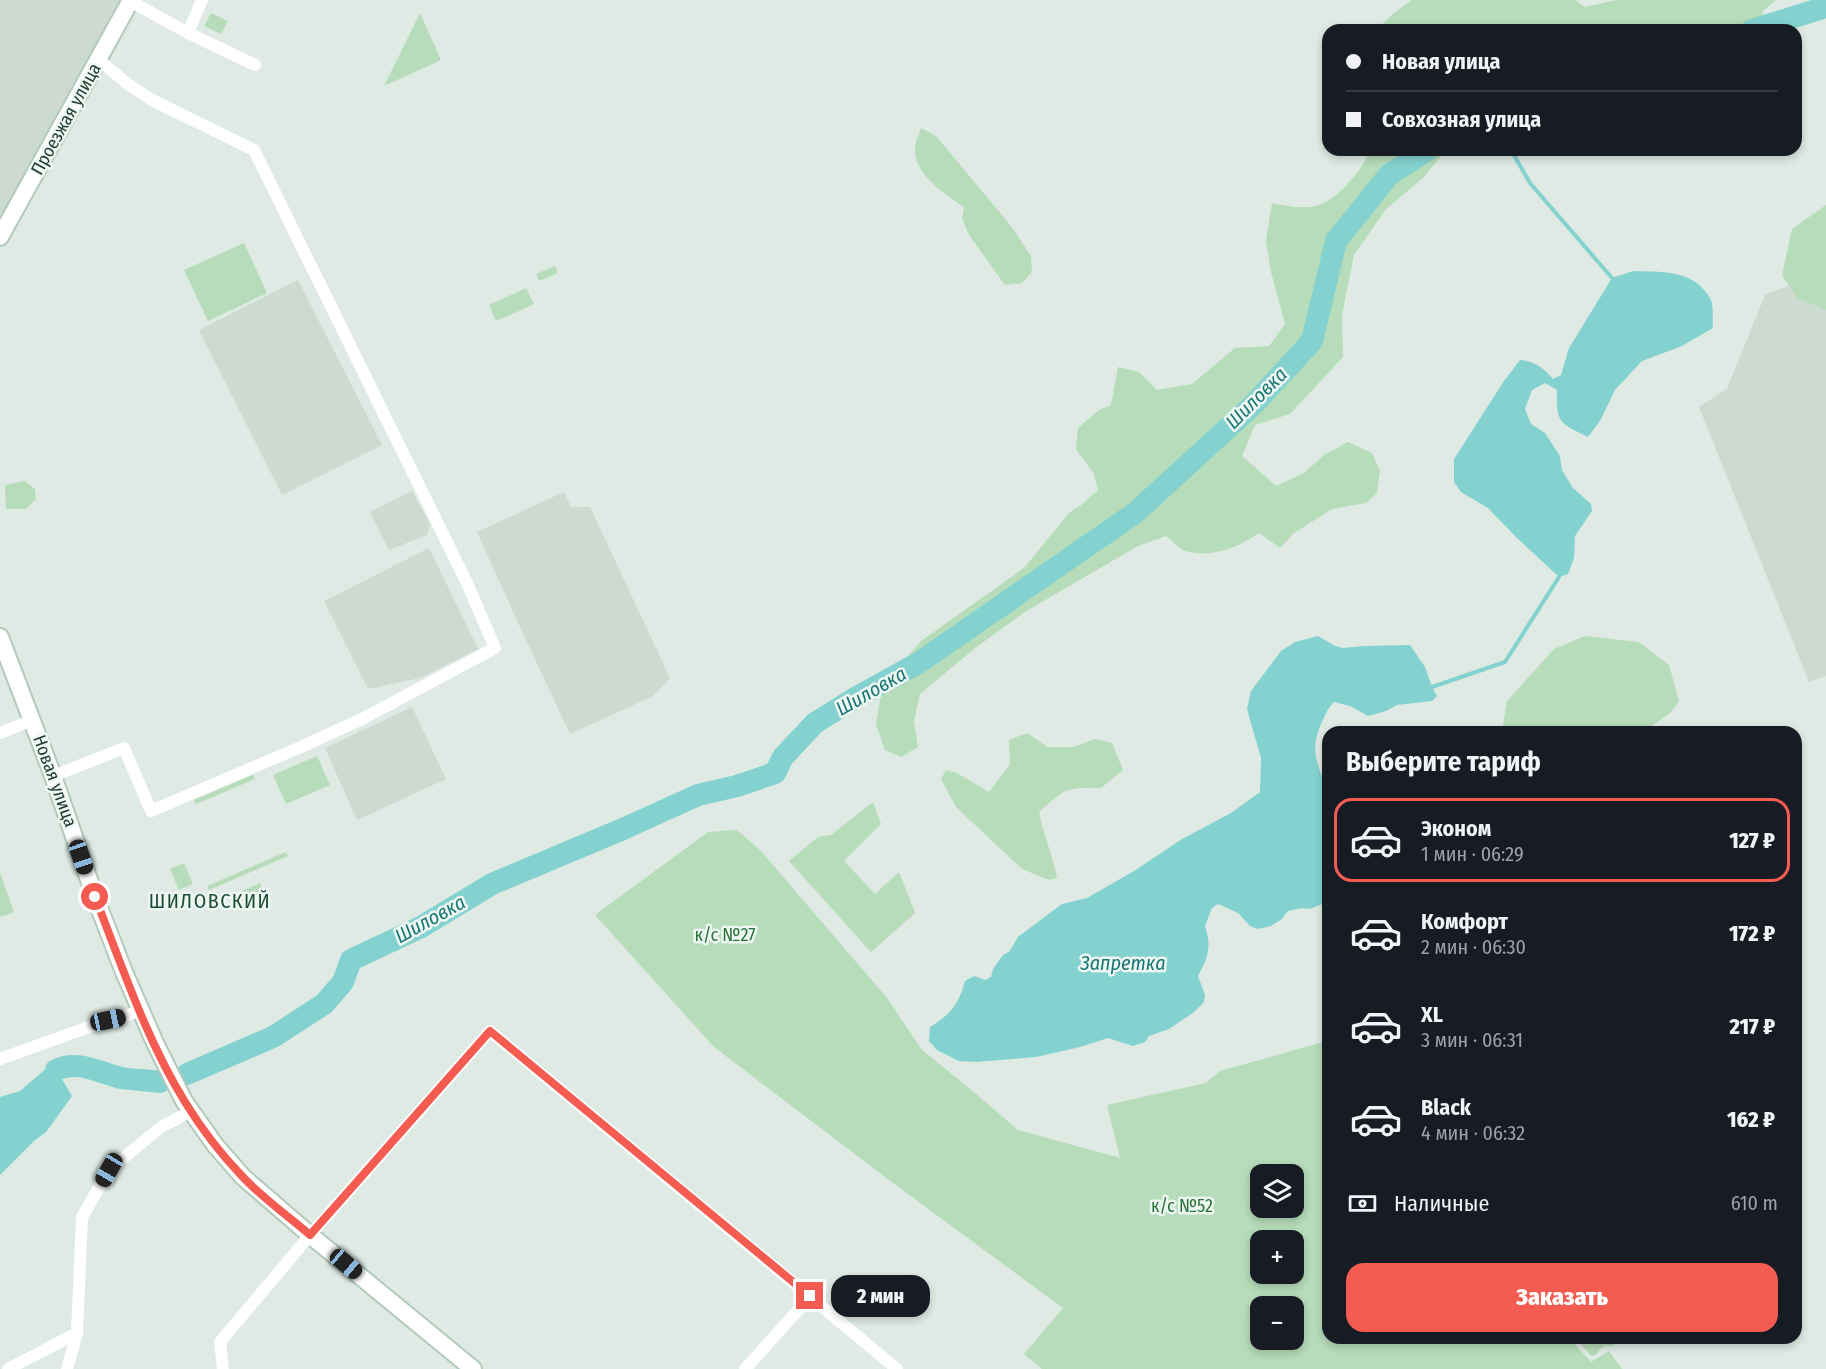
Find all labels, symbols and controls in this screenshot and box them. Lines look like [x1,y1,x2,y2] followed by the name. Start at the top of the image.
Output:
[1382,48,1501,75] text: Новая улица
[26,59,106,179] street label: Проезжая улица
[1382,106,1541,133] text: Совхозная улица
[1220,362,1292,434] water label: Шиловка
[832,661,910,721] water label: Шиловка
[28,732,82,830] street label: Новая улица
[1346,746,1541,778] text: Выберите тариф
[1349,813,1403,867] icon: car
[1421,815,1491,842] text: Эконом
[1729,827,1775,854] text: 127 ₽
[67,837,95,877] car
[1421,842,1524,866] text: 1 мин · 06:29
[81,883,108,910] route start
[149,889,271,913] district label: ШИЛОВСКИЙ
[390,890,470,948] water label: Шиловка
[1349,906,1403,960] icon: car
[1421,908,1508,935] text: Комфорт
[1729,920,1775,947] text: 172 ₽
[694,924,756,946] park label: к/с №27
[1421,935,1526,959] text: 2 мин · 06:30
[1079,951,1166,975] water label: Запретка
[1349,999,1403,1053] icon: car
[1421,1001,1443,1028] text: XL
[89,1007,127,1033] car
[1729,1013,1775,1040] text: 217 ₽
[1421,1028,1523,1052] text: 3 мин · 06:31
[1349,1092,1403,1146] icon: car
[1421,1094,1471,1121] text: Black
[1727,1106,1775,1133] text: 162 ₽
[1421,1121,1525,1145] text: 4 мин · 06:32
[92,1150,126,1190] car
[1250,1164,1304,1350] map controls
[1250,1164,1304,1218] button: layers
[1346,1187,1379,1220] icon: cash
[1394,1190,1489,1217] text: Наличные
[1731,1191,1778,1215] text: 610 m
[1151,1195,1213,1217] park label: к/с №52
[1250,1230,1304,1284] button: +
[326,1246,366,1282] car
[1346,1263,1778,1332] button: Заказать
[831,1275,930,1317] callout: 2 мин
[796,1282,823,1309] route end
[857,1284,904,1308] text: 2 мин
[1250,1296,1304,1350] button: −

